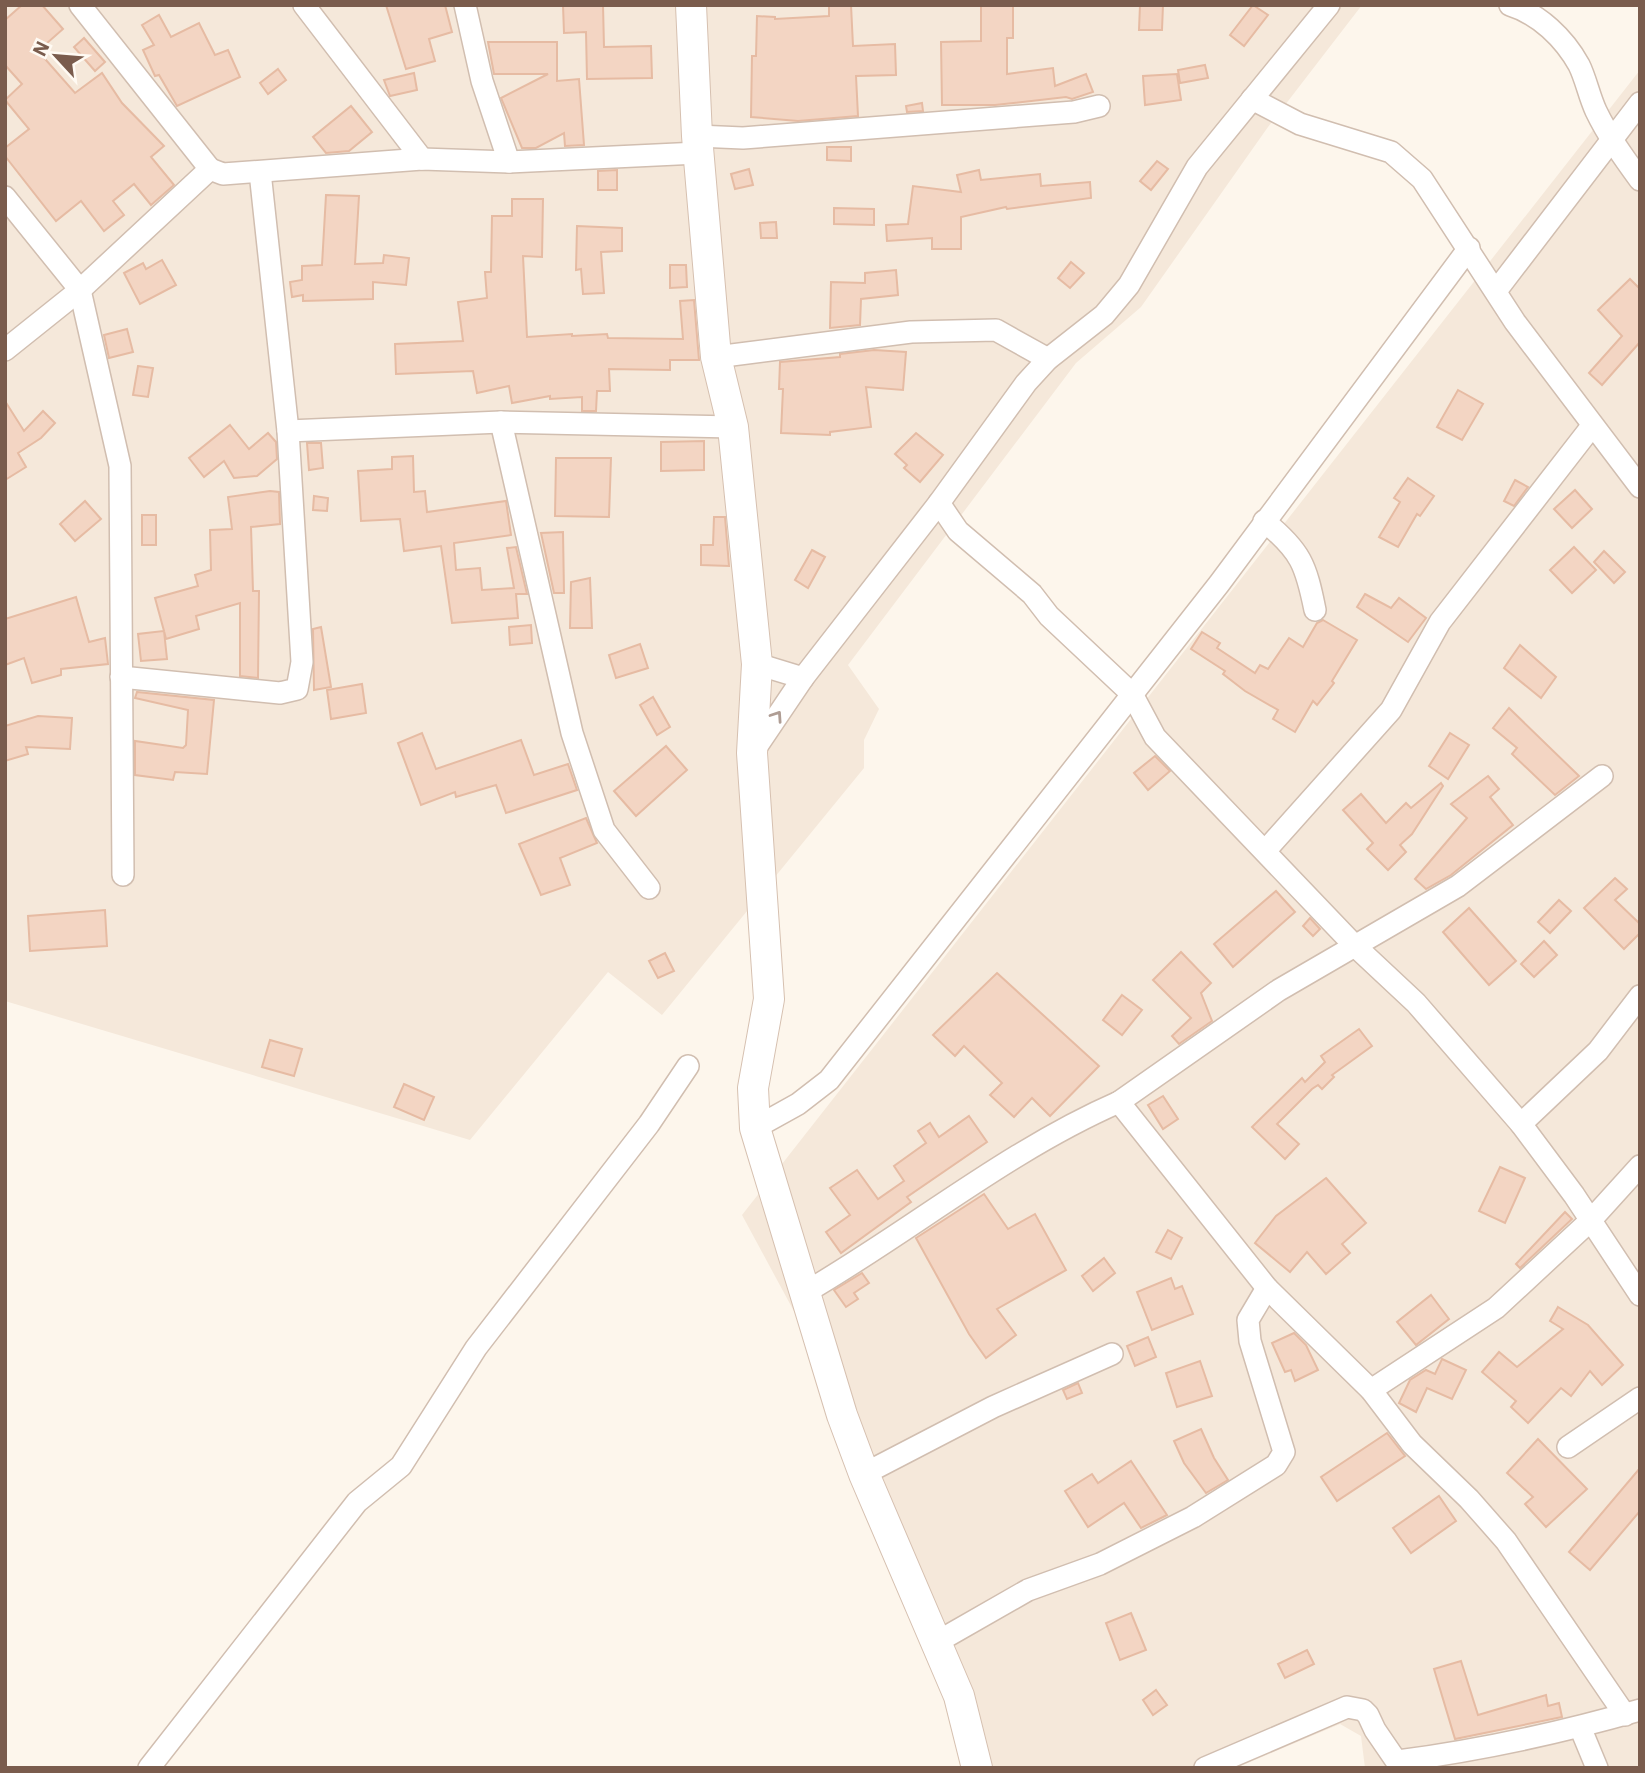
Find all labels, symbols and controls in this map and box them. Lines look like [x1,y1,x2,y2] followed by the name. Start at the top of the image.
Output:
[21,21,91,91] north arrow
[27,37,55,60] text: N
[769,711,781,724] one-way arrow

